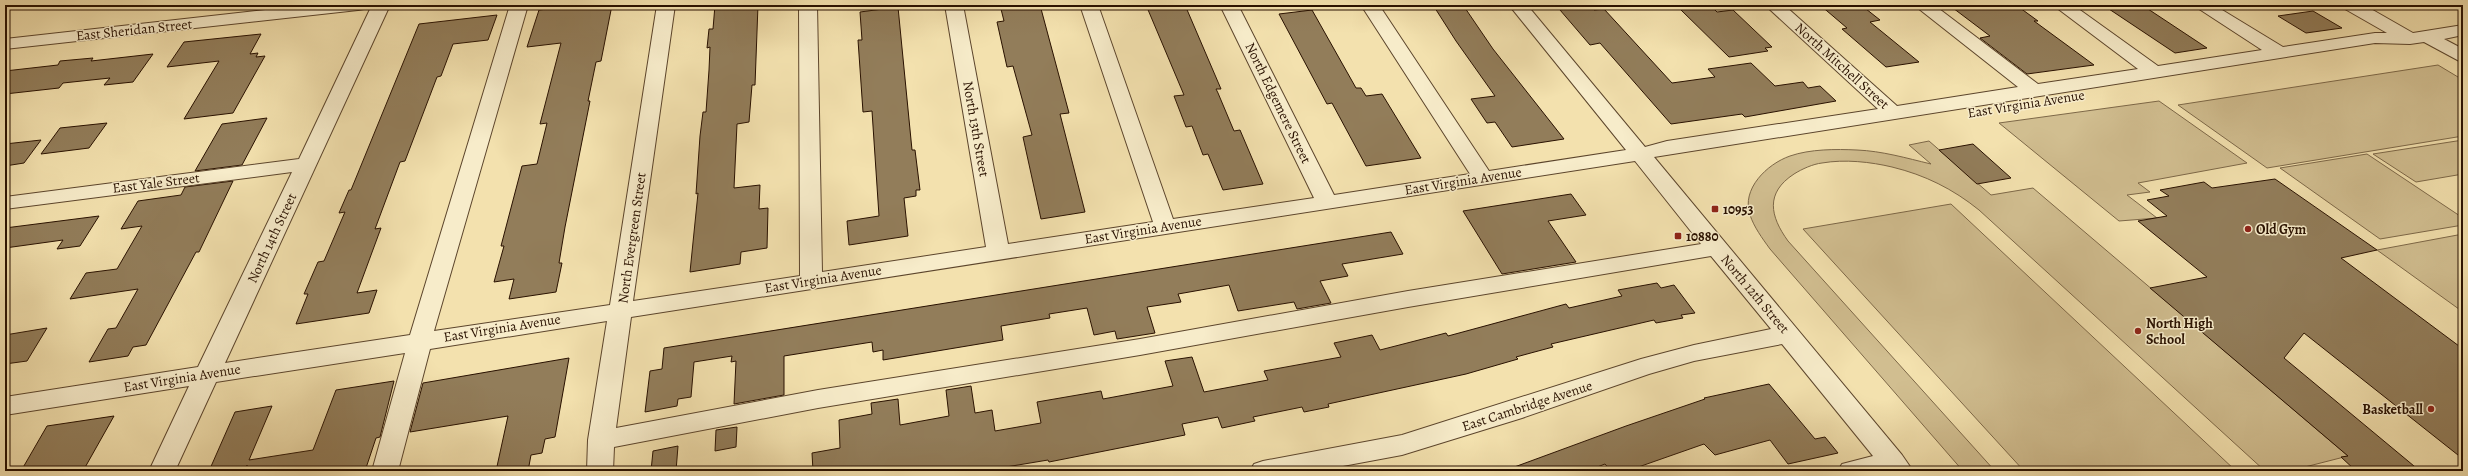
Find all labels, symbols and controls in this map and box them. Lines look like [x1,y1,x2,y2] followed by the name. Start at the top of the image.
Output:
[75,14,193,46] street label: East Sheridan Street
[1791,18,1894,114] street label: North Mitchell Street
[1240,39,1316,167] street label: North Edgemere Street
[958,80,994,179] street label: North 13th Street
[1966,85,2086,123] street label: East Virginia Avenue
[1403,162,1523,200] street label: East Virginia Avenue
[111,168,201,198] street label: East Yale Street
[613,171,651,305] street label: North Evergreen Street
[243,190,301,286] street label: North 14th Street
[1723,200,1754,219] place label: 10953
[1710,204,1720,214] marker: 10953
[1083,211,1203,249] street label: East Virginia Avenue
[2256,220,2306,239] place label: Old Gym
[2243,224,2253,234] marker: Old Gym
[1686,227,1719,246] place label: 10880
[1673,231,1683,241] marker: 10880
[1716,250,1794,338] street label: North 12th Street
[763,260,883,298] street label: East Virginia Avenue
[442,309,562,347] street label: East Virginia Avenue
[2146,314,2213,349] place label: North High School
[2133,326,2143,336] marker: North High School
[122,359,242,397] street label: East Virginia Avenue
[1459,376,1595,436] street label: East Cambridge Avenue
[2362,400,2423,419] place label: Basketball
[2426,404,2436,414] marker: Basketball

